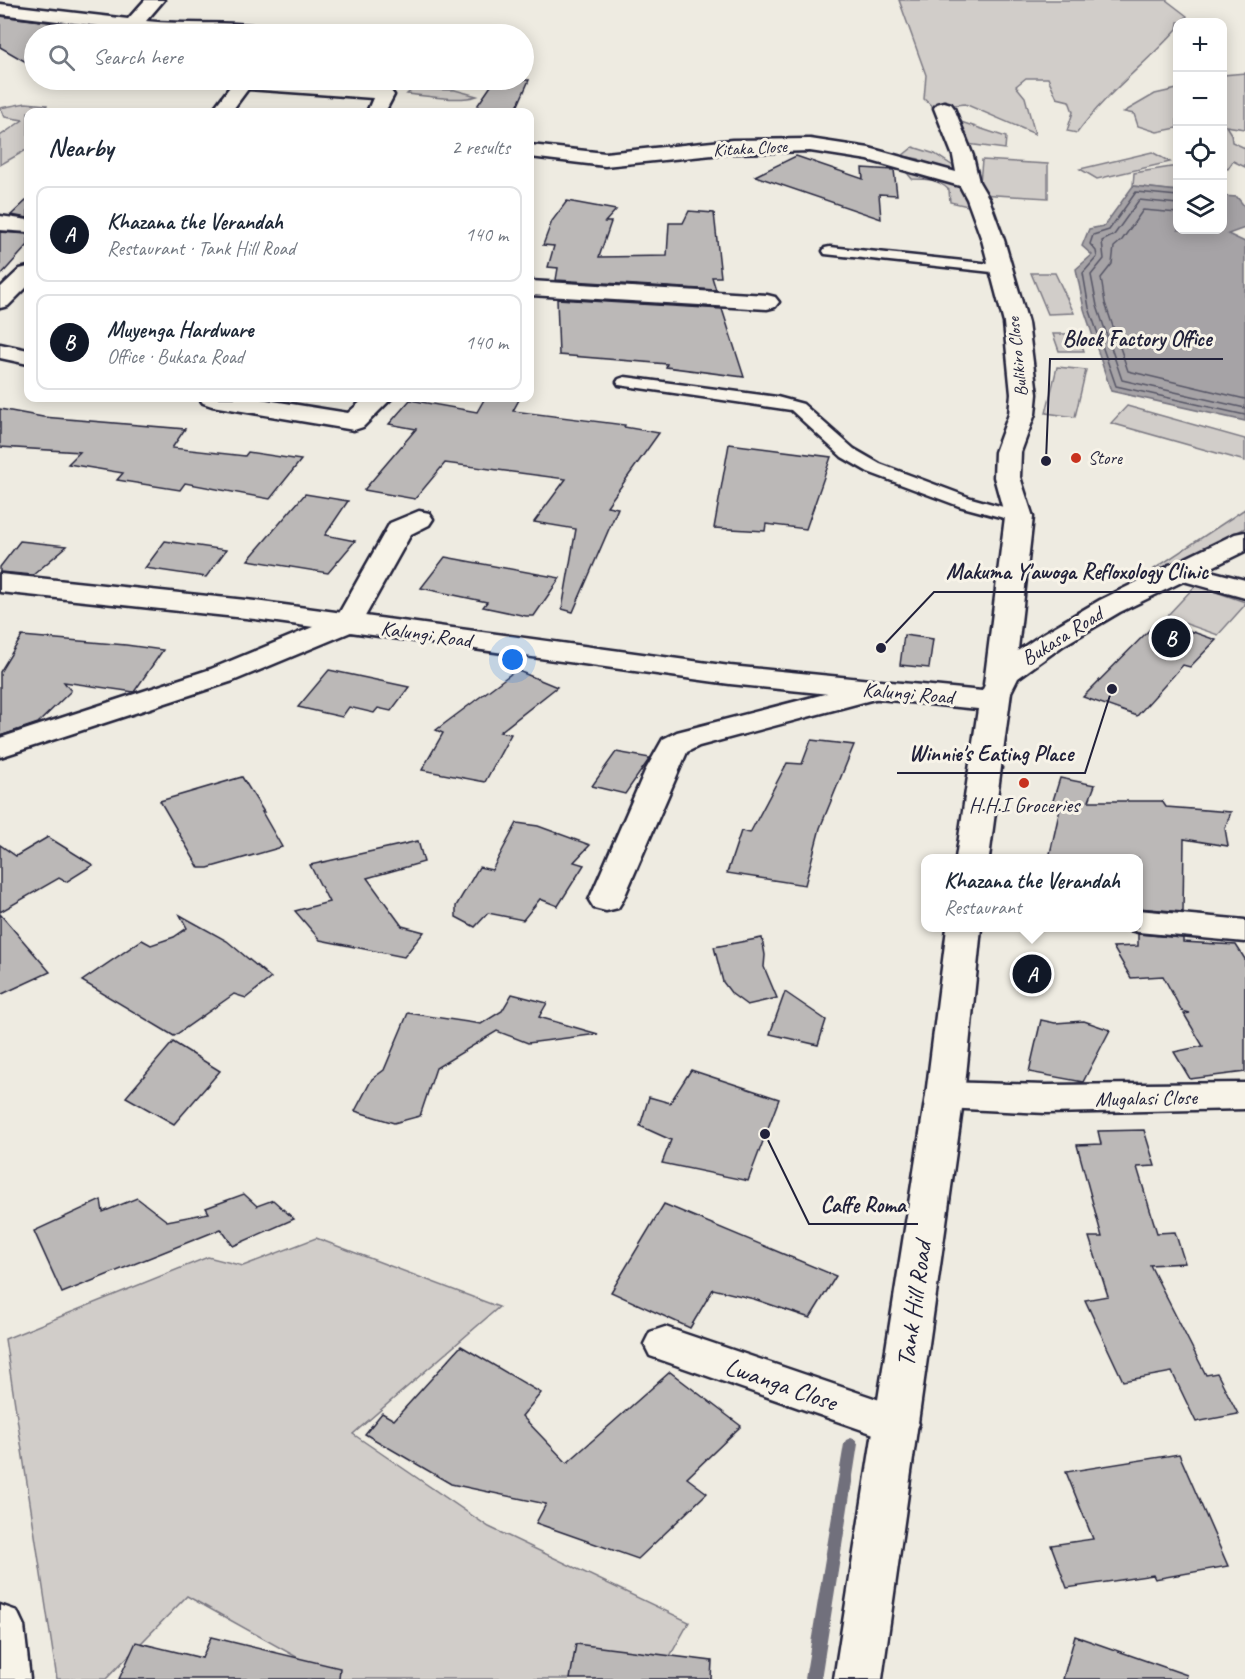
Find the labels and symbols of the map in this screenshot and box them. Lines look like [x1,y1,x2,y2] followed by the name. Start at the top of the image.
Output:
[713,135,789,161] street label: Kitaka Close
[1002,315,1032,398] street label: Bulikiro Close
[1050,319,1223,359] callout: Block Factory Office
[1063,325,1214,353] text: Block Factory Office
[1088,447,1123,469] place label: Store
[1069,451,1083,465] marker: Store
[934,552,1220,592] callout: Makuma Y'awoga Refloxology Clinic
[946,558,1209,586] text: Makuma Y'awoga Refloxology Clinic
[1017,599,1110,671] street label: Bukasa Road
[379,615,477,654] street label: Kalungi Road
[1152,616,1190,660] pin: B
[498,645,527,674] your location
[861,676,958,710] street label: Kalungi Road
[897,733,1085,773] callout: Winnie's Eating Place
[909,740,1076,768] text: Winnie's Eating Place
[1017,776,1031,790] marker: H.H.I Groceries
[969,792,1081,818] place label: H.H.I Groceries
[1012,952,1052,996] pin: A
[1095,1084,1198,1112] street label: Mugalasi Close
[809,1184,918,1224] callout: Caffe Roma
[820,1191,908,1219] text: Caffe Roma
[889,1235,940,1369] street label: Tank Hill Road
[721,1350,844,1419] street label: Lwanga Close

